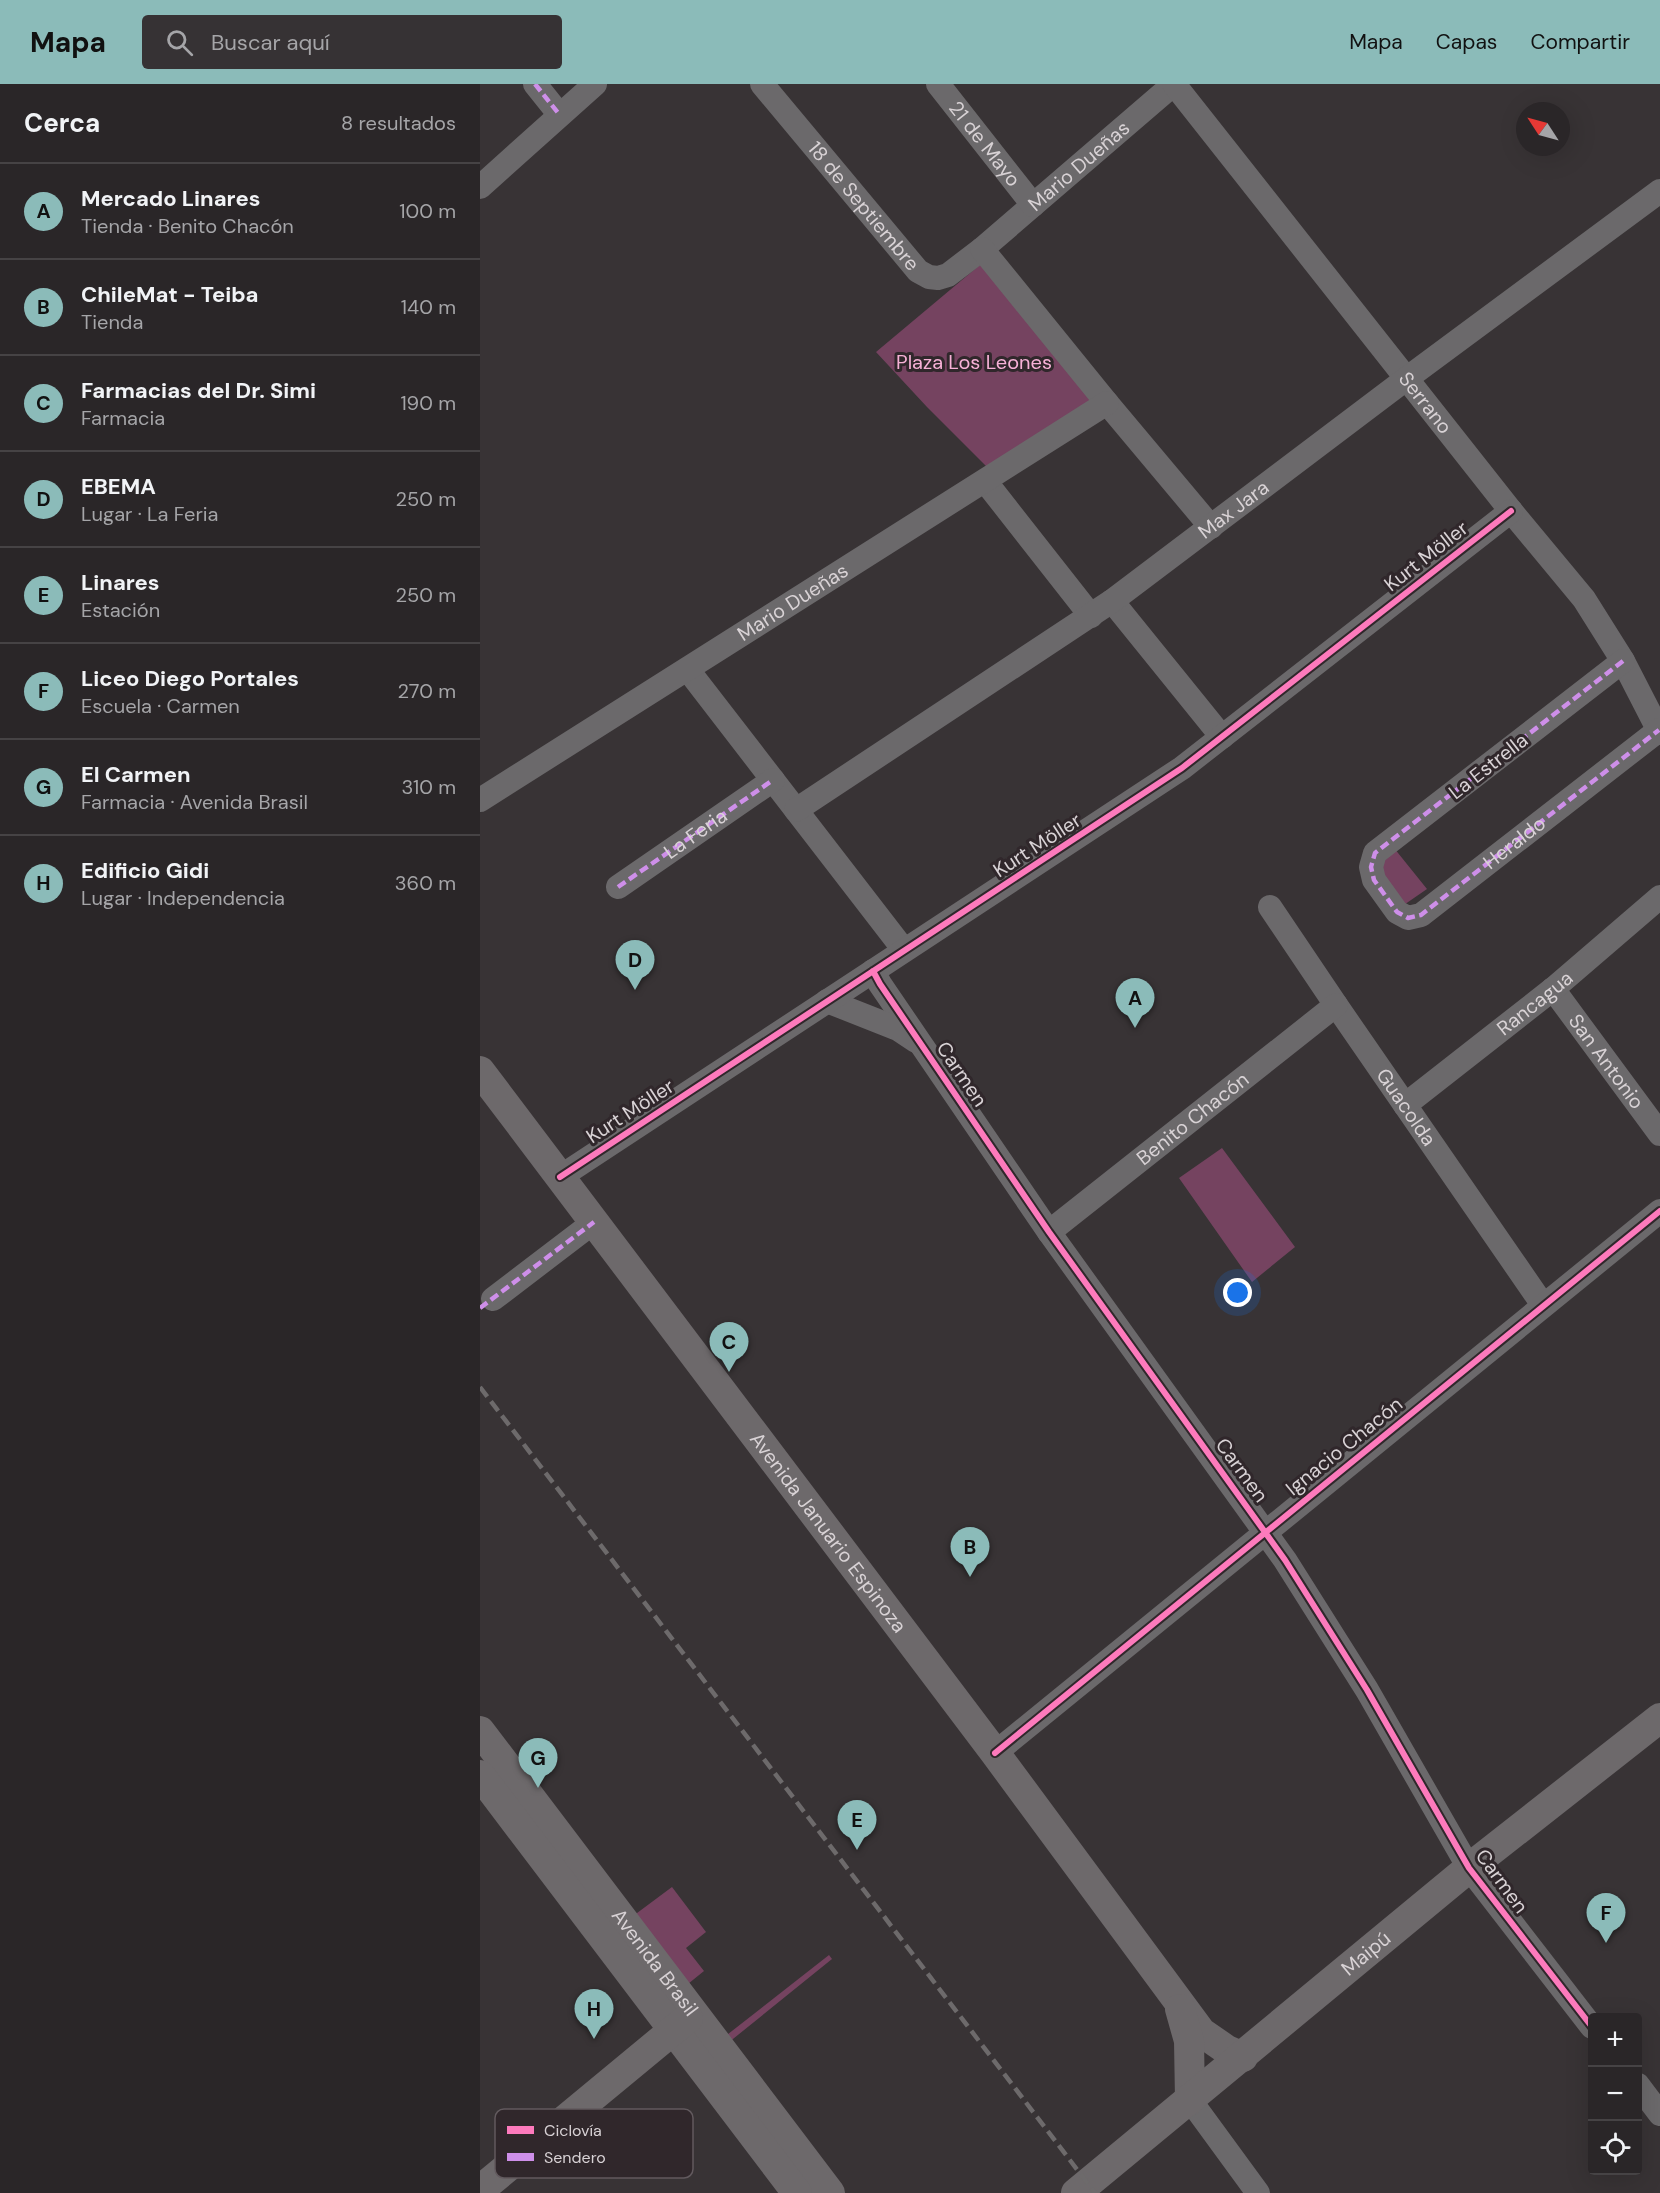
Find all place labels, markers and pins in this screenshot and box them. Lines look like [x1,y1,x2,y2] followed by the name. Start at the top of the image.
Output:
[616,940,654,990] pin: D
[1116,978,1154,1028] pin: A
[710,1322,748,1372] pin: C
[950,1528,990,1577] pin: B
[518,1738,558,1788] pin: G
[838,1800,877,1850] pin: E
[1586,1894,1626,1943] pin: F
[574,1990,614,2039] pin: H

